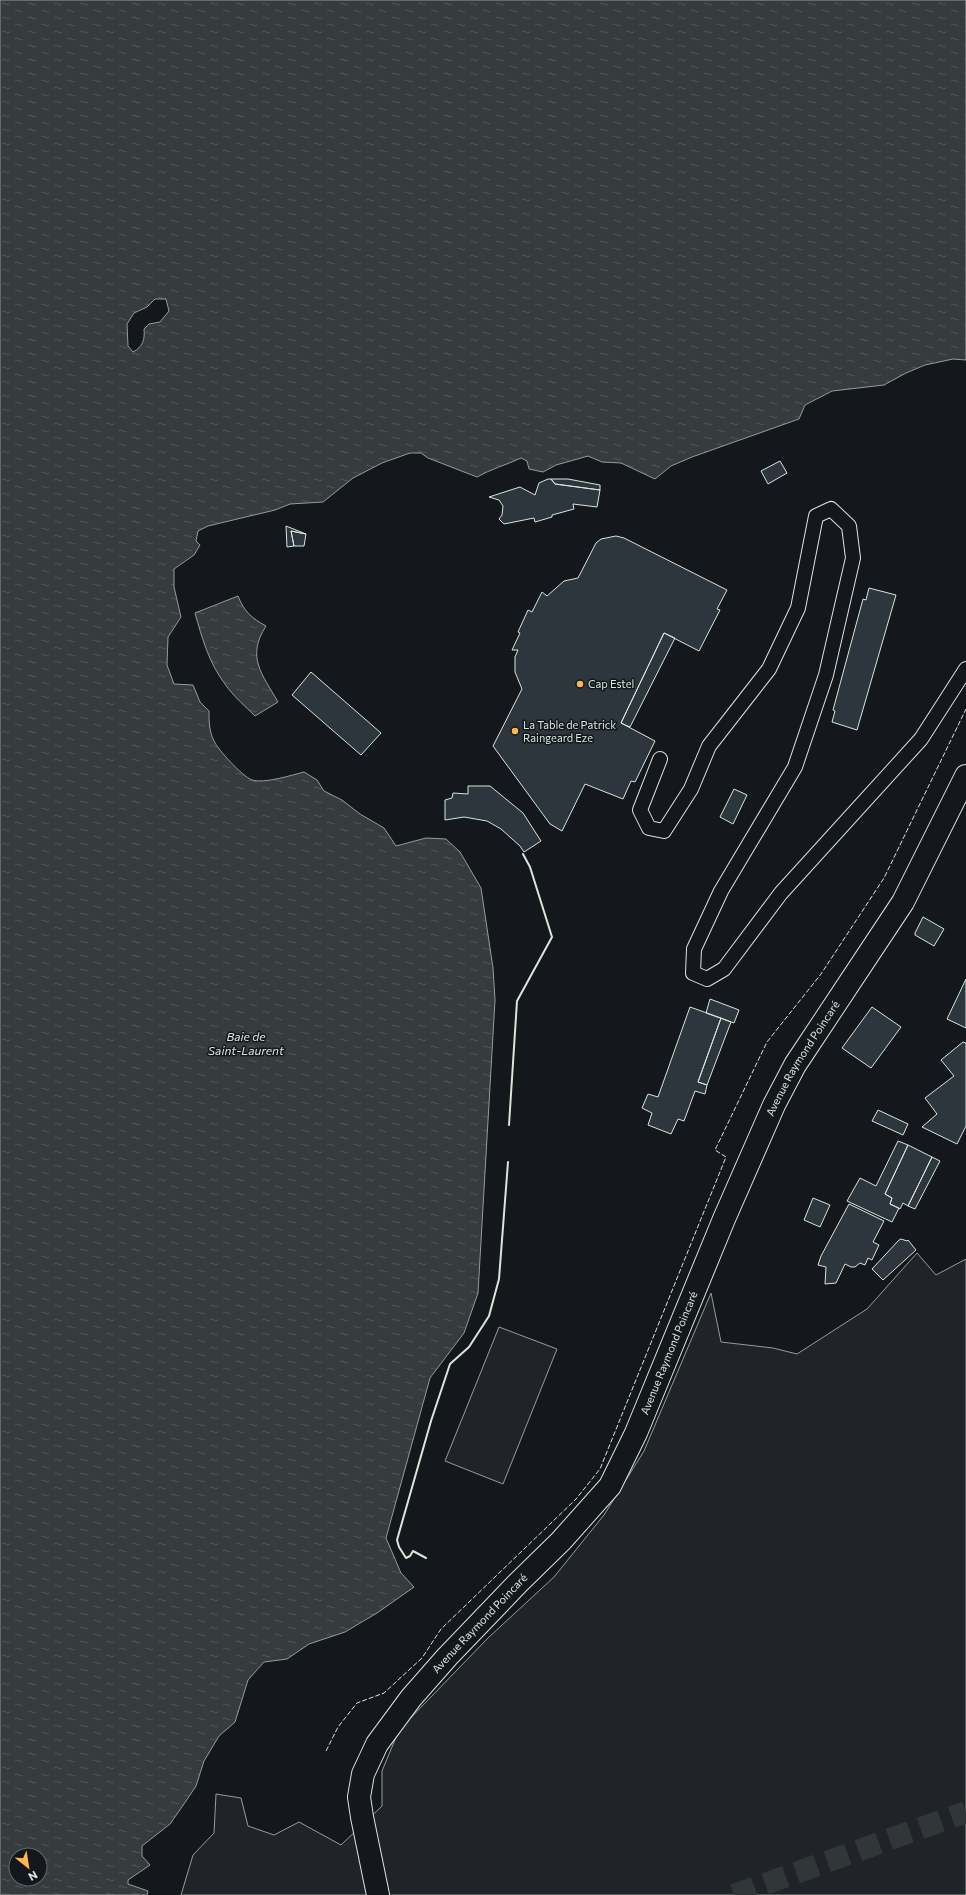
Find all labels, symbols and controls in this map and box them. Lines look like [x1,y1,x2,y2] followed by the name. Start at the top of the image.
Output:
[588,677,634,690] place label: Cap Estel
[575,679,585,689] marker: Cap Estel
[523,718,616,744] place label: La Table de Patrick Raingeard Eze
[510,726,520,736] marker: La Table de Patrick Raingeard Eze
[763,998,842,1118] street label: Avenue Raymond Poincaré
[208,1029,285,1057] water label: Baie de Saint-Laurent
[637,1289,700,1416] street label: Avenue Raymond Poincaré
[429,1571,530,1675] street label: Avenue Raymond Poincaré
[8,1847,48,1887] north arrow
[26,1868,40,1884] text: N

